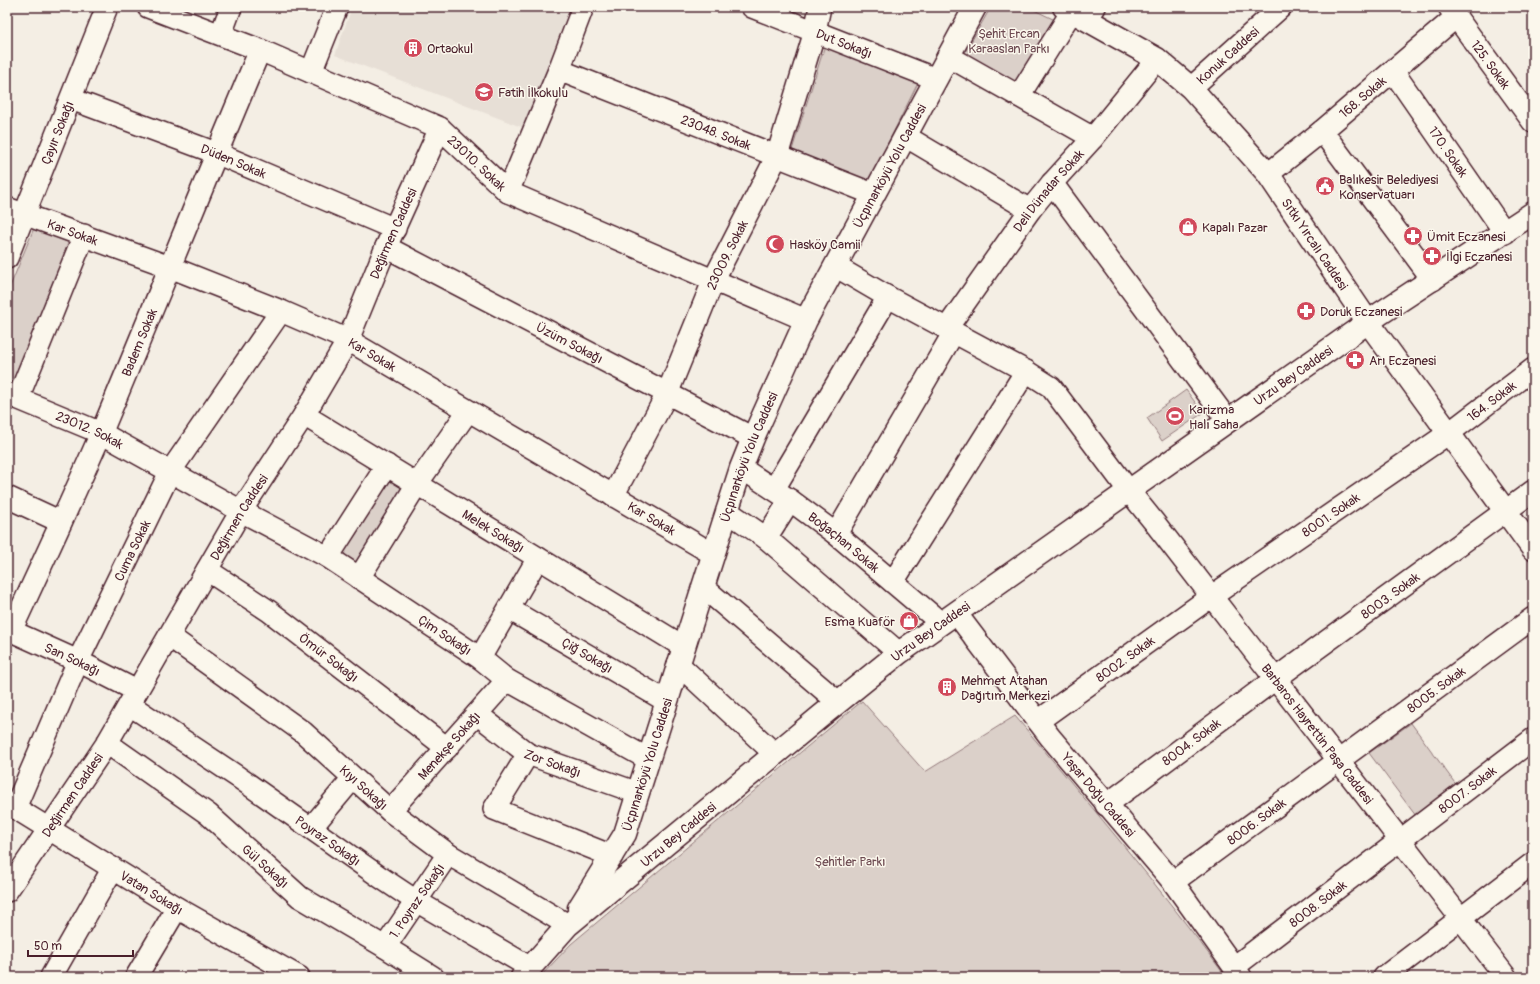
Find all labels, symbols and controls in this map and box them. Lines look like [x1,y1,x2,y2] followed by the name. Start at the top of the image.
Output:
[1194,24,1263,88] street label: Konuk Caddesi
[813,26,874,62] street label: Dut Sokağı
[968,26,1050,57] park label: Şehit Ercan Karaaslan Parkı
[402,37,424,59] building icon: Ortaokul
[1467,37,1514,93] street label: 125. Sokak
[427,41,473,57] place label: Ortaokul
[1336,73,1390,122] street label: 168. Sokak
[473,81,495,103] school or university icon: Fatih İlkokulu
[498,85,568,101] place label: Fatih İlkokulu
[38,99,78,167] street label: Çayır Sokağı
[850,102,930,231] street label: Üçpınarköyü Yolu Caddesi
[678,112,754,154] street label: 23048. Sokak
[1425,124,1471,181] street label: 170. Sokak
[444,132,509,195] street label: 23010. Sokak
[198,141,269,183] street label: Düden Sokak
[1010,146,1088,235] street label: Deli Dünadar Sokak
[1339,172,1438,203] place label: Balıkesir Belediyesi Konservatuarı
[1314,175,1336,197] public building icon: Balıkesir Belediyesi Konservatuarı
[367,186,421,282] street label: Değirmen Caddesi
[1278,195,1351,293] street label: Sıtkı Yırcalı Caddesi
[45,216,101,249] street label: Kar Sokak
[1177,216,1199,238] shop icon: Kapalı Pazar
[704,217,752,292] street label: 23009. Sokak
[1202,220,1268,236] place label: Kapalı Pazar
[1402,225,1424,247] pharmacy icon: Ümit Eczanesi
[1427,229,1505,245] place label: Ümit Eczanesi
[764,233,786,255] mosque icon: Hasköy Camii
[789,237,860,253] place label: Hasköy Camii
[1421,245,1443,267] pharmacy icon: İlgi Eczanesi
[1446,249,1512,265] place label: İlgi Eczanesi
[1295,300,1317,322] pharmacy icon: Doruk Eczanesi
[1320,304,1402,320] place label: Doruk Eczanesi
[119,306,161,379] street label: Badem Sokak
[533,319,605,367] street label: Üzüm Sokağı
[345,335,399,376] street label: Kar Sokak
[1251,343,1336,409] street label: Urzu Bey Caddesi
[1344,349,1366,371] pharmacy icon: Arı Eczanesi
[1369,353,1436,369] place label: Arı Eczanesi
[1464,378,1520,425] street label: 164. Sokak
[717,390,782,524] street label: Üçpınarköyü Yolu Caddesi
[1189,402,1238,433] place label: Karizma Halı Saha
[1164,405,1186,427] sports icon: Karizma Halı Saha
[53,408,126,453] street label: 23012. Sokak
[207,472,272,564] street label: Değirmen Caddesi
[1299,490,1363,541] street label: 8001. Sokak
[625,499,679,540] street label: Kar Sokak
[459,506,527,557] street label: Melek Sokağı
[805,509,883,577] street label: Boğaçhan Sokak
[111,517,155,584] street label: Cuma Sokak
[1358,569,1423,623] street label: 8003. Sokak
[888,598,973,665] street label: Urzu Bey Caddesi
[898,610,920,632] shop icon: Esma Kuaför
[415,612,474,659] street label: Çim Sokağı
[825,614,895,630] place label: Esma Kuaför
[295,630,361,686] street label: Ömür Sokağı
[1093,632,1159,686] street label: 8002. Sokak
[559,635,615,677] street label: Çiğ Sokağı
[42,640,103,680] street label: San Sokağı
[1258,661,1376,807] street label: Barbaros Hayrettin Paşa Caddesi
[1404,663,1469,717] street label: 8005. Sokak
[961,673,1050,704] place label: Mehmet Atahan Dağıtım Merkezi
[936,676,958,698] building icon: Mehmet Atahan Dağıtım Merkezi
[619,696,676,833] street label: Üçpınarköyü Yolu Caddesi
[415,709,484,783] street label: Menekşe Sokağı
[1159,715,1225,770] street label: 8004. Sokak
[522,746,583,781] street label: Zor Sokağı
[1057,749,1138,840] street label: Yaşar Doğu Caddesi
[39,750,107,840] street label: Değirmen Caddesi
[336,762,391,814] street label: Kıyı Sokağı
[1436,763,1500,817] street label: 8007. Sokak
[1224,795,1290,849] street label: 8006. Sokak
[638,799,720,871] street label: Urzu Bey Caddesi
[292,813,363,870] street label: Poyraz Sokağı
[238,841,292,892] street label: Gül Sokağı
[814,854,886,870] park label: Şehitler Parkı
[386,861,448,942] street label: 1. Poyraz Sokağı
[117,868,185,919] street label: Vatan Sokağı
[1286,877,1350,931] street label: 8008. Sokak
[28,932,133,958] scale bar
[34,939,62,954] text: 50 m

